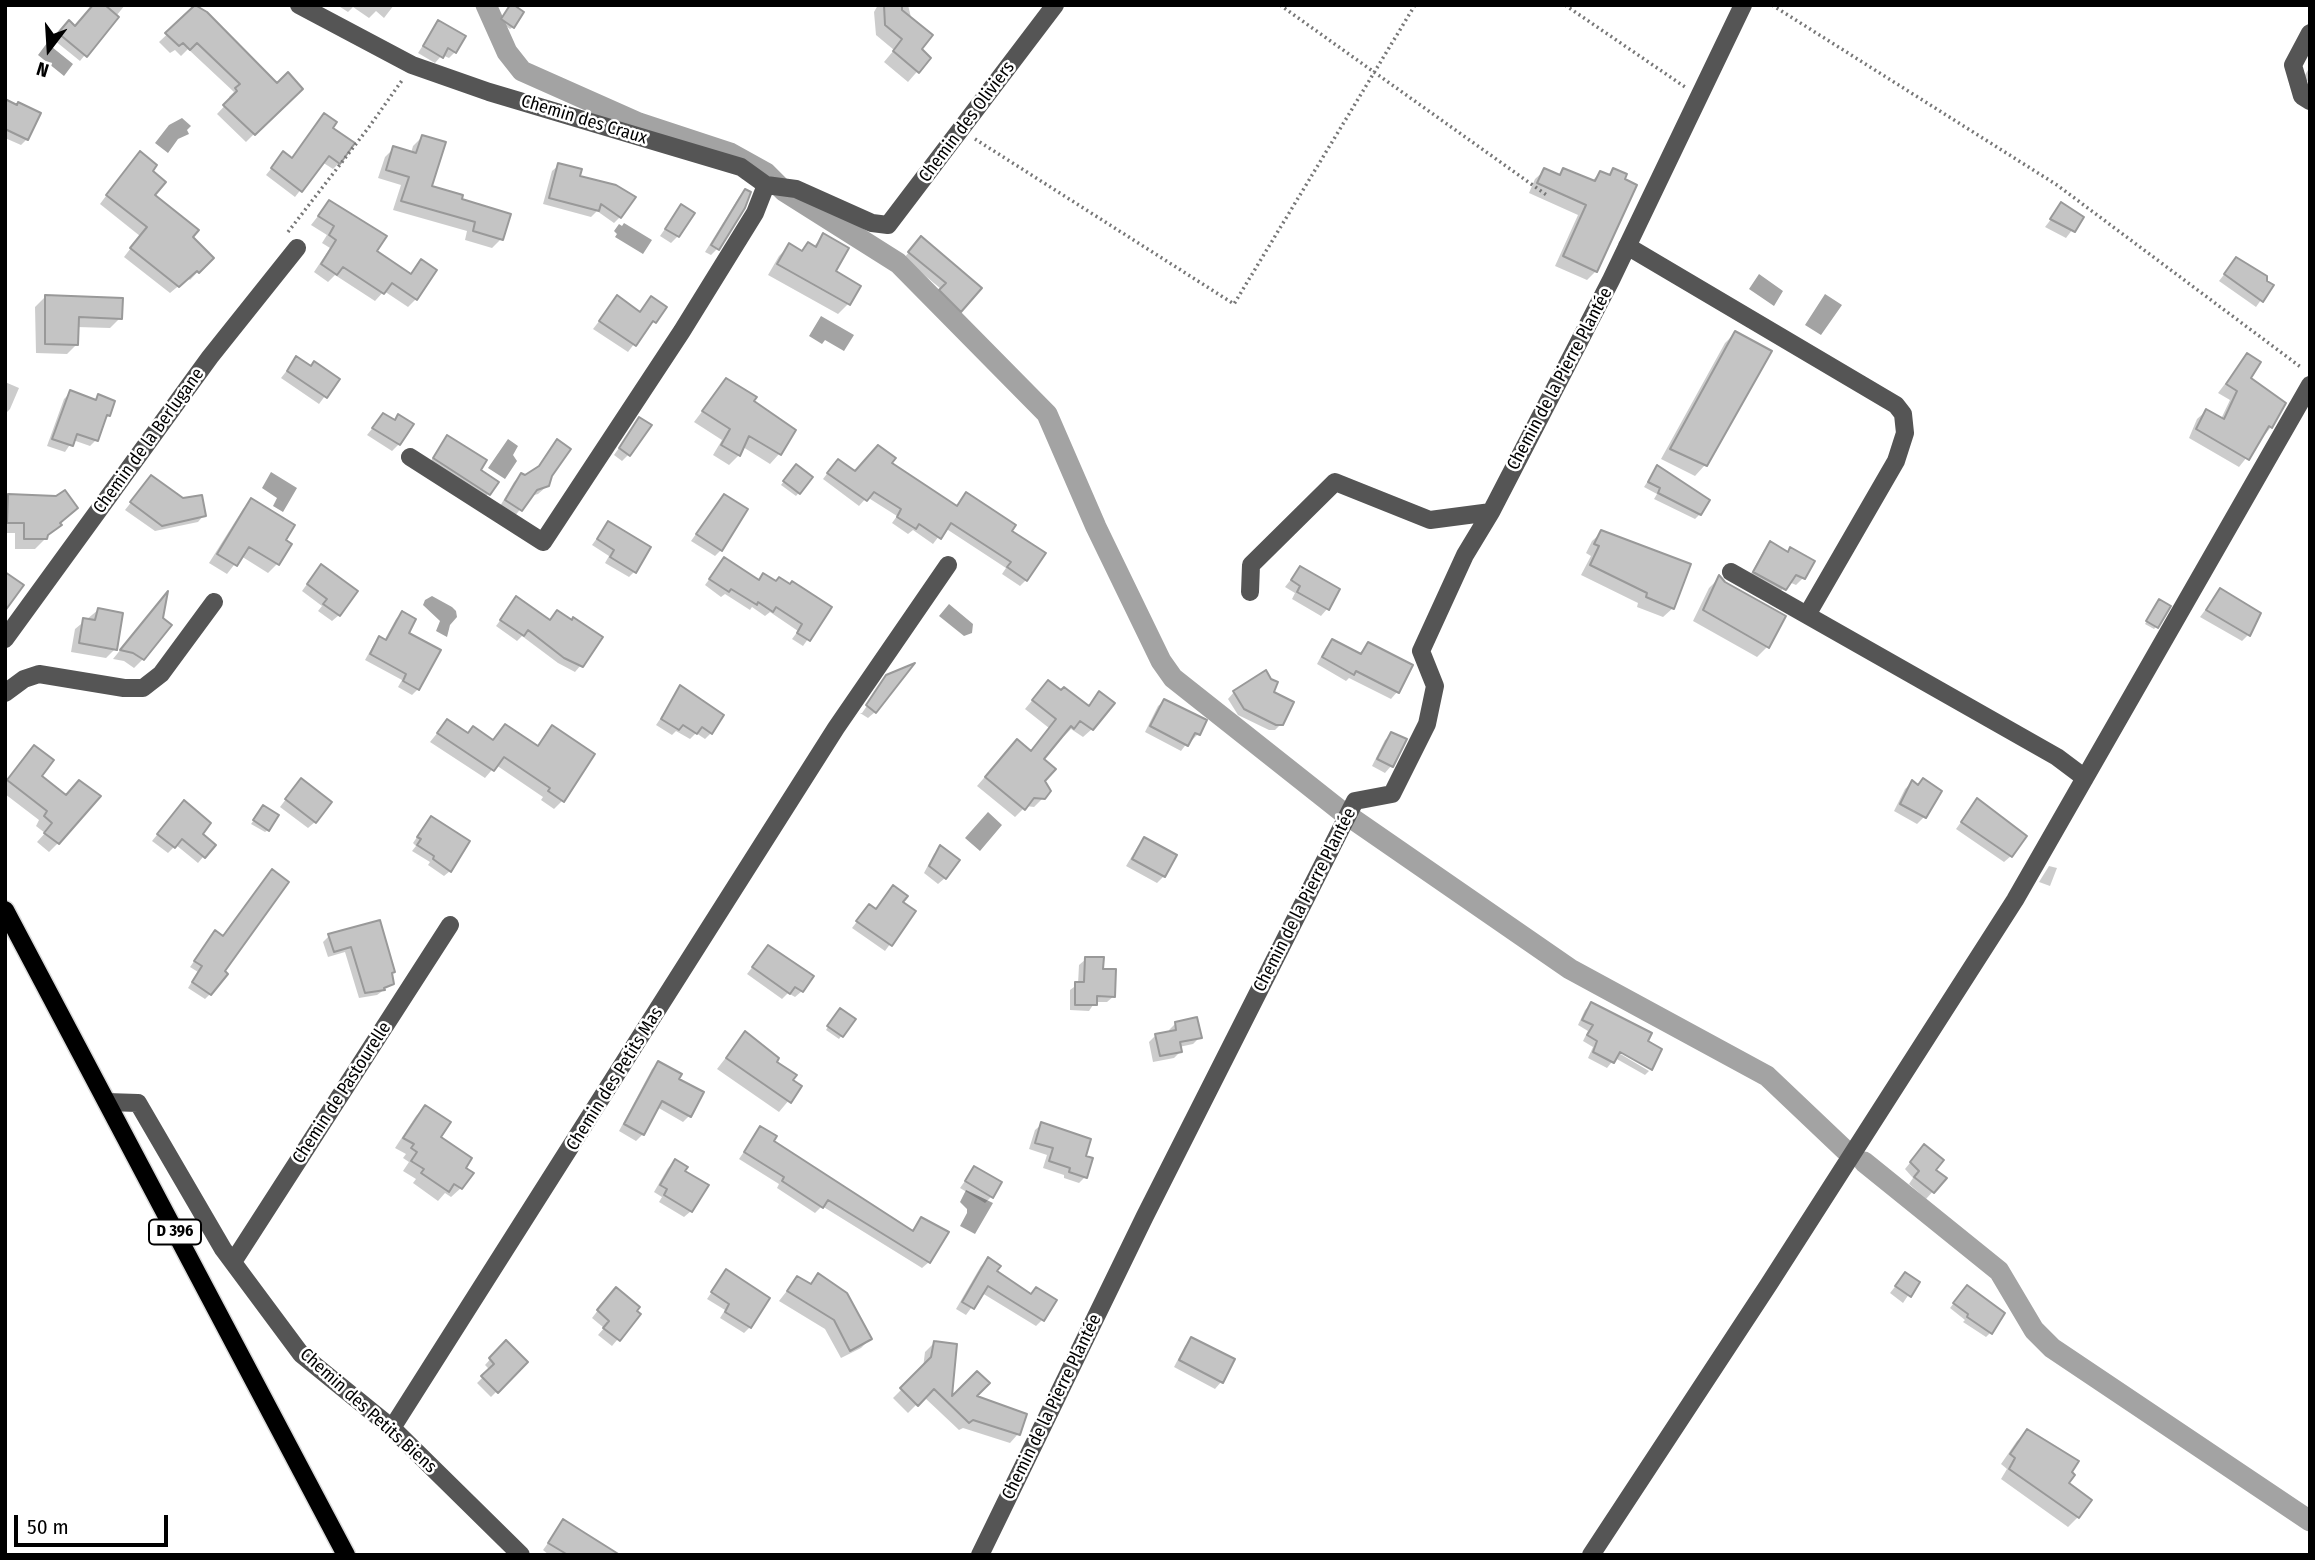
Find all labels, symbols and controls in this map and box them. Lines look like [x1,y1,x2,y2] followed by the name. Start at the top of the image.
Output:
[14,14,84,84] north arrow
[34,57,52,82] text: N
[915,57,1019,187] street label: Chemin des Oliviers
[518,91,650,149] street label: Chemin des Craux
[1503,284,1617,474] street label: Chemin de la Pierre Plantée
[89,364,209,518] street label: Chemin de la Berlugane
[1249,804,1361,996] street label: Chemin de la Pierre Plantée
[562,1003,668,1155] street label: Chemin des Petits Mas
[288,1018,396,1168] street label: Chemin de Pastourelle
[149,1220,201,1244] road number: D 396
[998,1311,1106,1503] street label: Chemin de la Pierre Plantée
[295,1344,441,1478] street label: Chemin des Petits Biens
[18,1500,172,1544] scale bar
[27,1514,69,1540] text: 50 m

